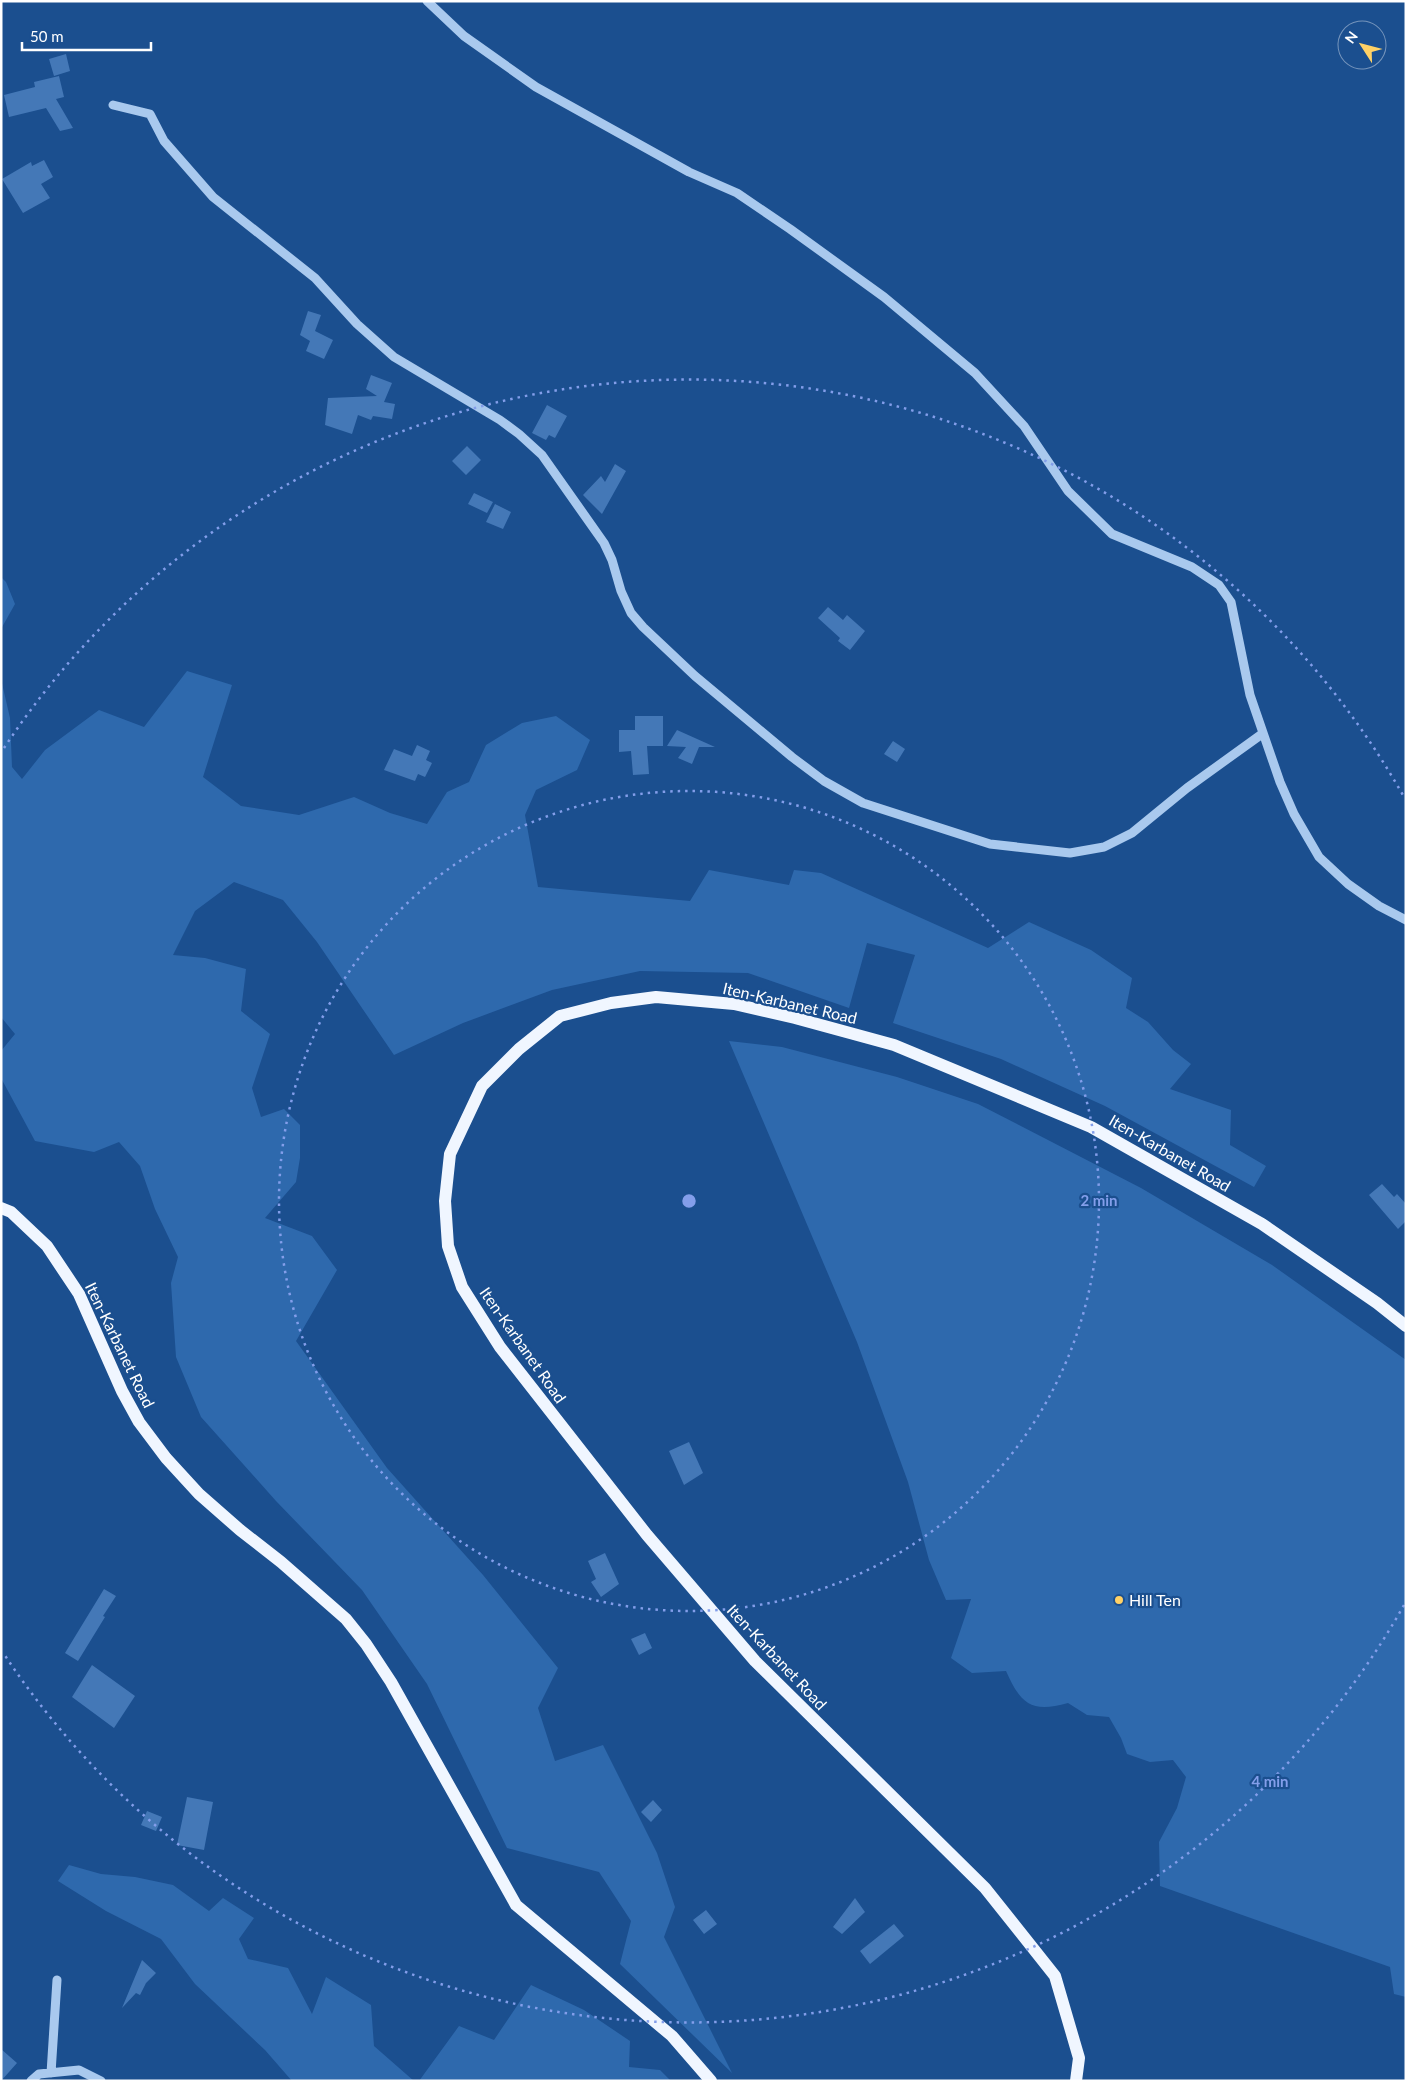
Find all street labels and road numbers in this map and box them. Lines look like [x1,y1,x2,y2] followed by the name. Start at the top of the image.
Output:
[721,978,859,1027] street label: Iten-Karbanet Road
[1106,1110,1234,1195] street label: Iten-Karbanet Road
[82,1279,159,1411] street label: Iten-Karbanet Road
[476,1283,571,1406] street label: Iten-Karbanet Road
[724,1600,831,1713] street label: Iten-Karbanet Road

